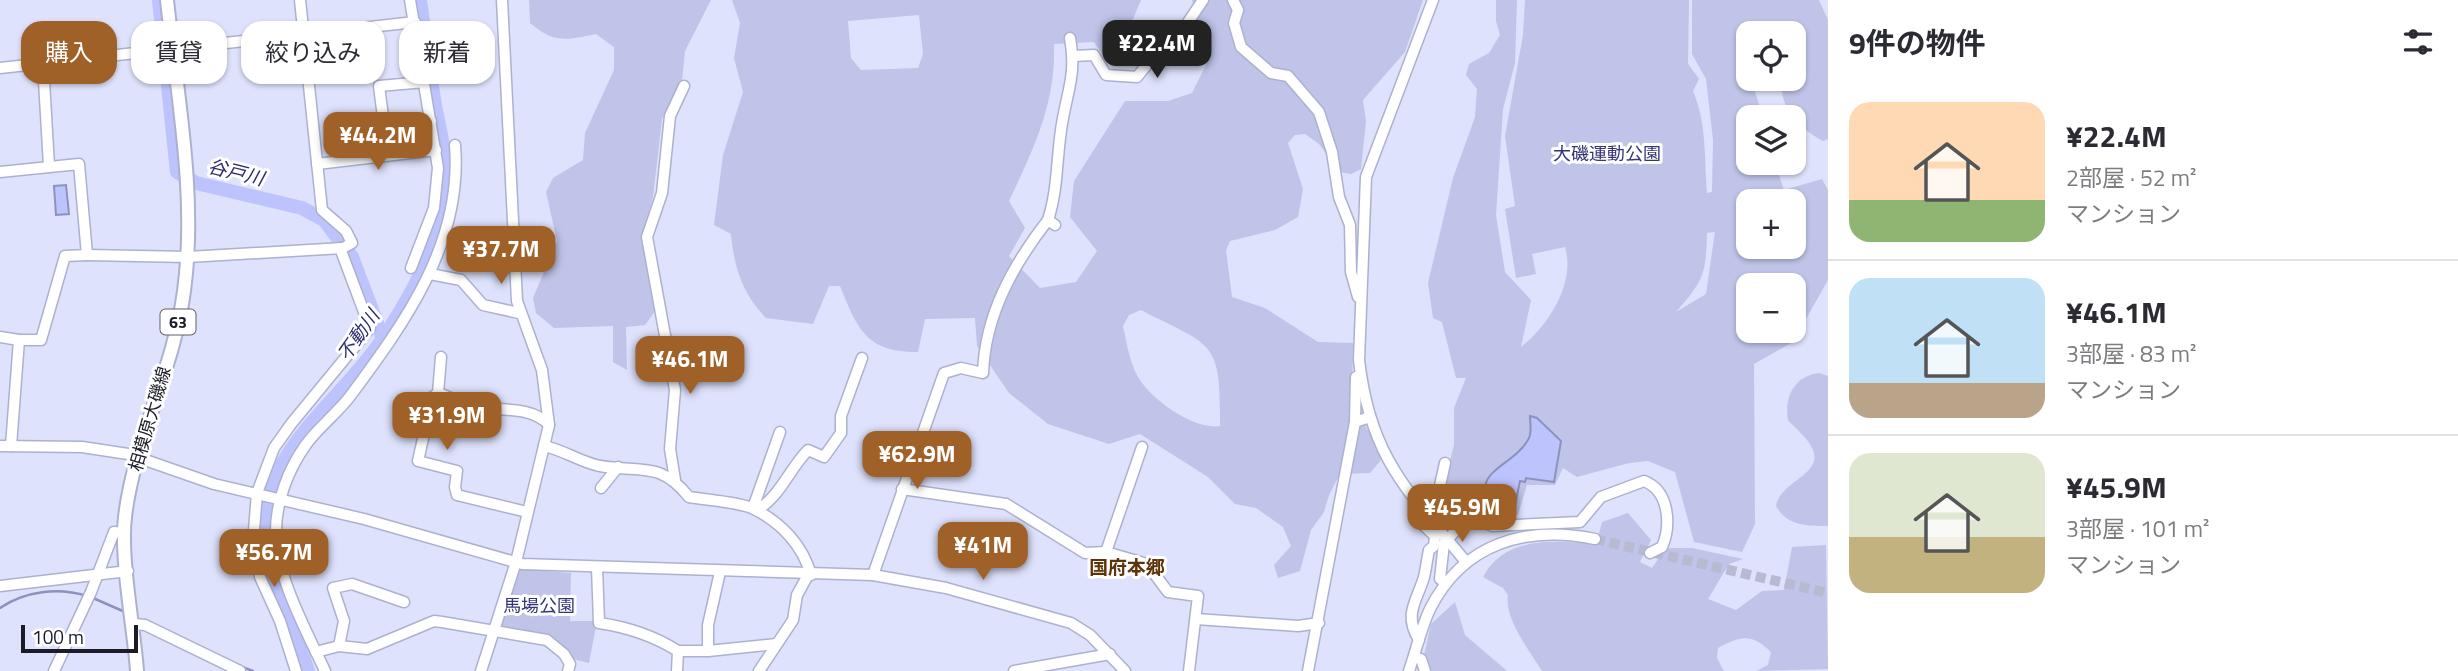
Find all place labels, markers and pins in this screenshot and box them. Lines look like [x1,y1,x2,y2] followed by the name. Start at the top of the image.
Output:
[1100,20,1214,80] pin: ¥22.4M
[321,113,435,172] pin: ¥44.2M
[444,226,558,286] pin: ¥37.7M
[633,336,747,396] pin: ¥46.1M
[390,392,504,452] pin: ¥31.9M
[860,432,974,491] pin: ¥62.9M
[1405,484,1519,544] pin: ¥45.9M
[942,522,1024,582] pin: ¥41M
[217,530,331,589] pin: ¥56.7M

